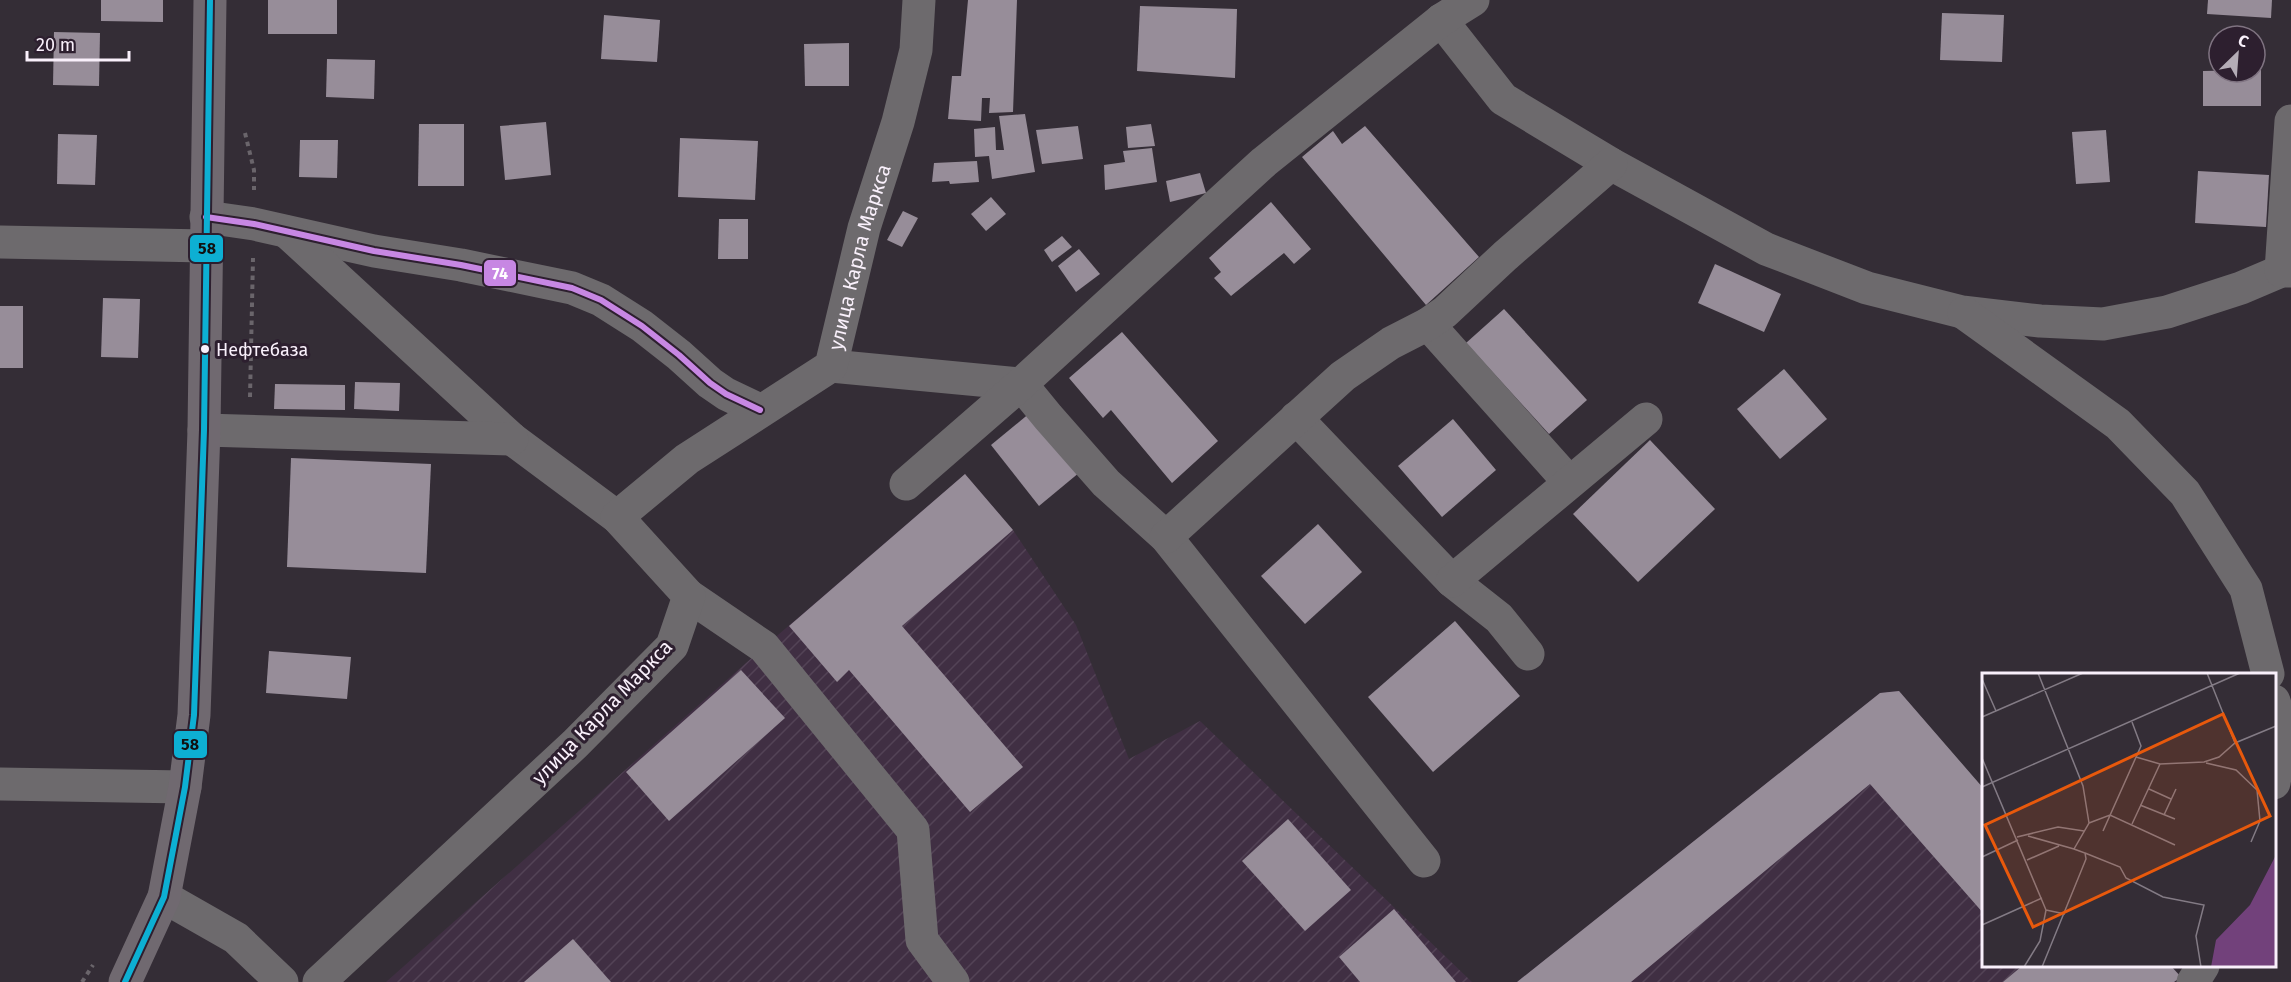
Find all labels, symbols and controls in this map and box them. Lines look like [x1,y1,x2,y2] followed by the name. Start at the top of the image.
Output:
[27,24,129,62] scale bar
[2207,24,2267,84] north arrow
[2235,30,2252,52] text: С
[36,34,75,56] text: 20 m
[823,161,896,353] street label: улица Карла Маркса
[189,234,224,263] line badge: 58
[198,239,216,258] text: 58
[483,259,517,287] line badge: 74
[492,264,508,283] text: 74
[216,339,308,361] place label: Нефтебаза
[199,343,211,355] marker: Нефтебаза
[527,635,677,789] street label: улица Карла Маркса
[1982,673,2276,967] inset map
[173,730,208,759] line badge: 58
[181,735,199,754] text: 58

